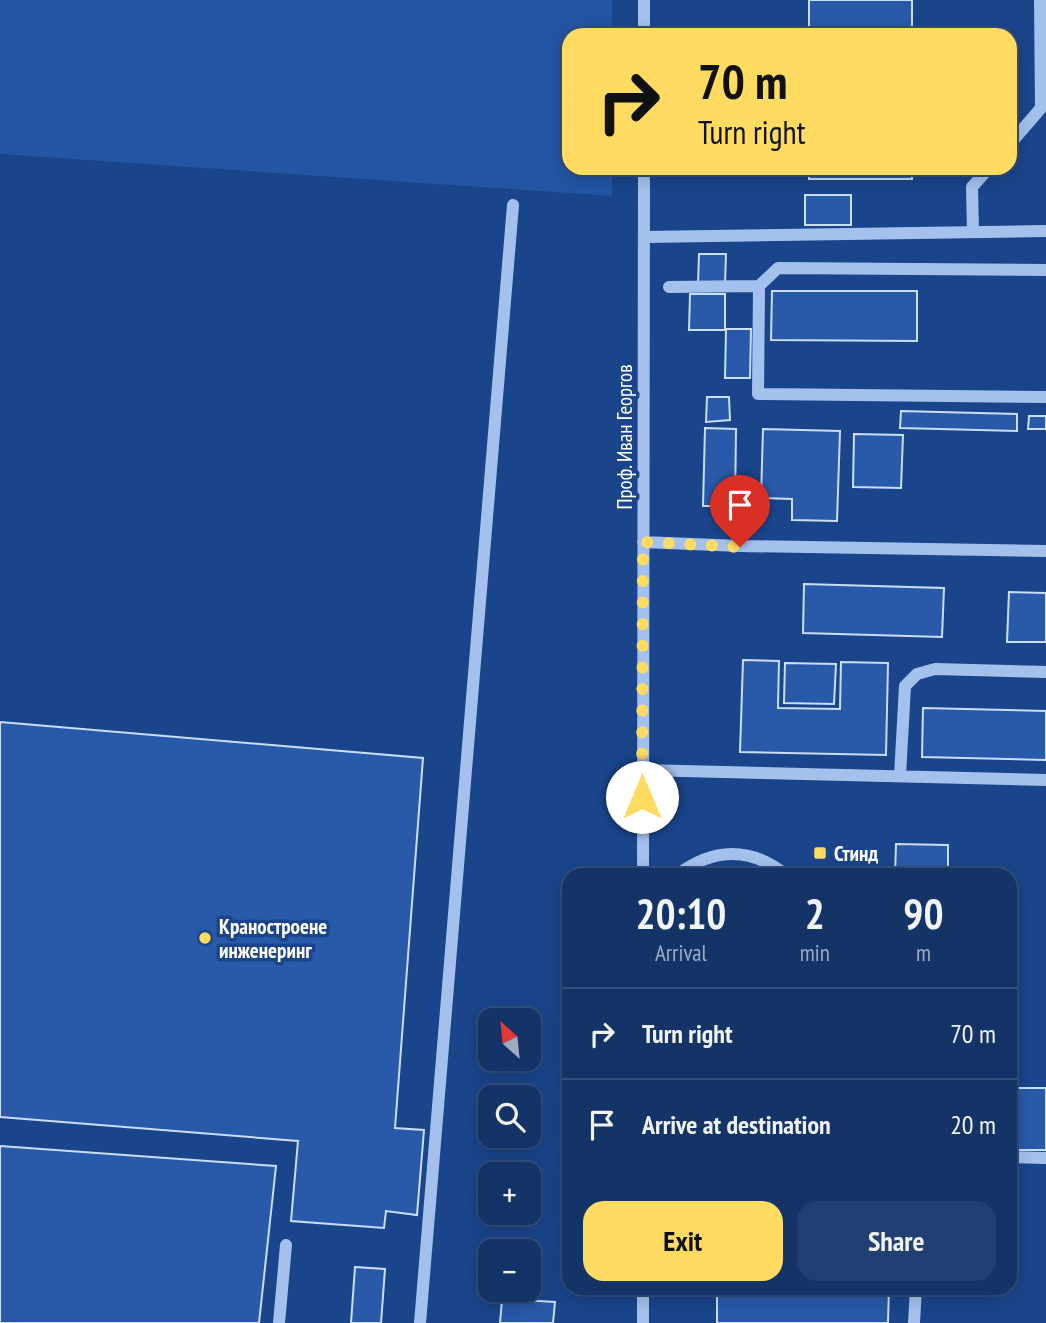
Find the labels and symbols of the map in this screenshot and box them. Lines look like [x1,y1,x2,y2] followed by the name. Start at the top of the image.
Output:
[611,364,638,510] street label: Проф. Иван Георгов
[710,475,770,547] pin
[605,760,679,834] position arrow
[834,840,878,867] place label: Стинд
[812,845,828,861] marker: Стинд
[219,913,327,964] place label: Краностроене инженеринг
[197,930,213,946] marker: Краностроене инженеринг
[478,1008,541,1071] north arrow

